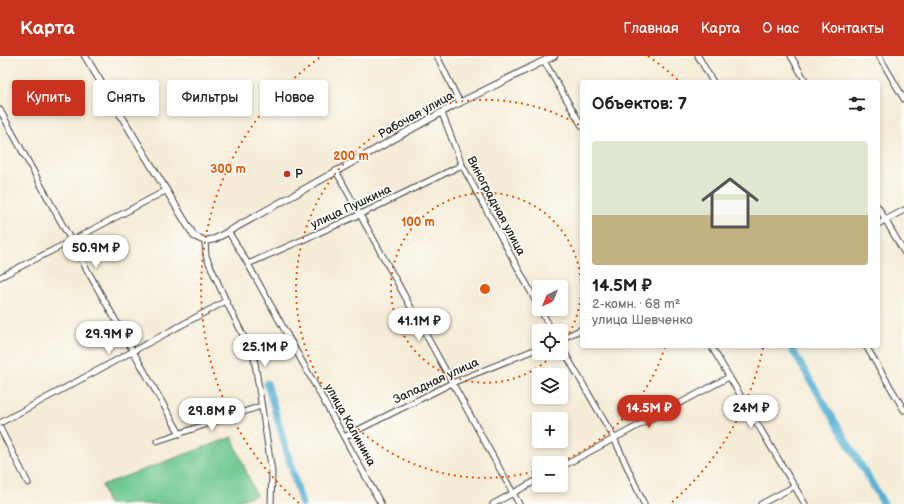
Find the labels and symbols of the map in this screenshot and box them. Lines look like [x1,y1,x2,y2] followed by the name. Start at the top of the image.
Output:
[376,88,456,142] street label: Рабочая улица
[333,149,369,164] text: 200 m
[464,154,528,258] street label: Виноградная улица
[210,162,246,177] text: 300 m
[295,167,303,182] place label: Р
[282,169,292,179] marker: Р
[308,182,394,232] street label: улица Пушкина
[401,215,435,230] text: 100 m
[59,235,133,269] pin: 50.9M ₽
[532,280,568,316] north arrow
[478,282,492,296] centre of rings
[382,308,456,342] pin: 41.1M ₽
[72,321,146,355] pin: 29.9M ₽
[228,334,302,368] pin: 25.1M ₽
[391,355,481,407] street label: Западная улица
[321,381,379,469] street label: улица Калинина
[612,395,686,429] pin: 14.5M ₽
[723,395,779,429] pin: 24M ₽
[175,398,249,432] pin: 29.8M ₽

